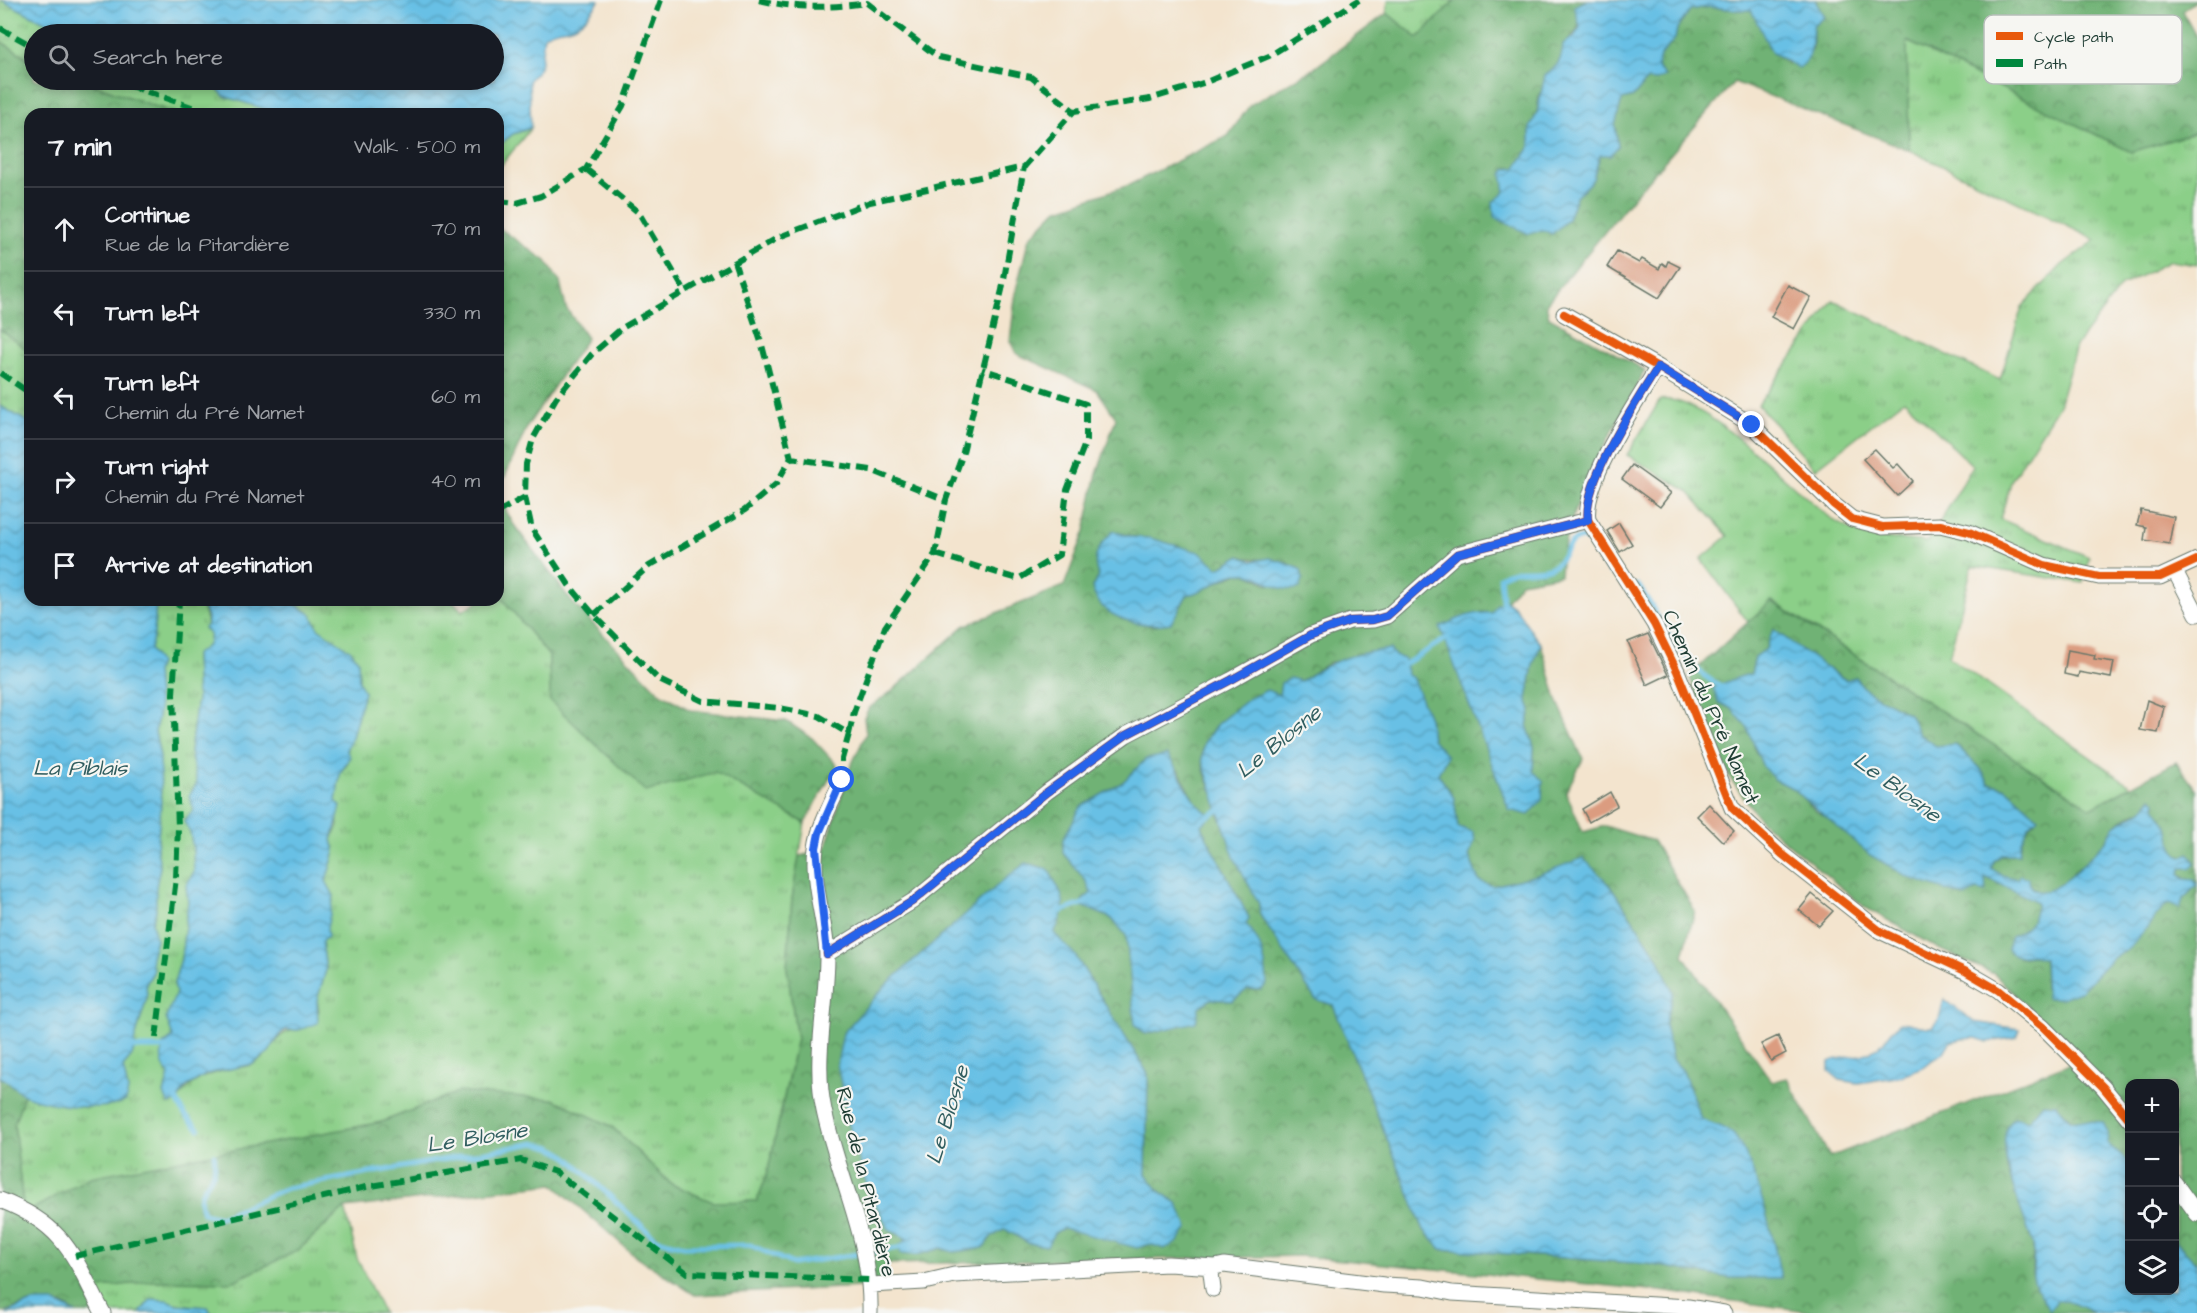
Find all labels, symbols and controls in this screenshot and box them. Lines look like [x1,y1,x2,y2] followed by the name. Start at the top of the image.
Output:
[1984,15,2182,84] legend
[24,24,504,90] search box
[2034,26,2113,49] text: Cycle path
[45,41,78,74] icon: search
[93,42,223,73] text: Search here
[2034,53,2067,75] text: Path
[48,129,112,165] text: 7 min
[354,133,480,161] text: Walk · 500 m
[105,200,190,231] text: Continue
[48,213,81,246] icon: ahead
[432,215,480,243] text: 70 m
[105,231,290,259] text: Rue de la Pitardière
[48,297,81,330] icon: left
[105,298,199,329] text: Turn left
[423,299,480,327] text: 330 m
[105,368,199,399] text: Turn left
[48,381,81,414] icon: left
[431,383,480,411] text: 60 m
[105,399,305,427] text: Chemin du Pré Namet
[1738,411,1764,437] route end
[105,452,208,483] text: Turn right
[48,465,81,498] icon: right
[430,467,480,495] text: 40 m
[105,483,305,511] text: Chemin du Pré Namet
[48,549,81,582] icon: arrive
[105,550,312,581] text: Arrive at destination
[1655,605,1767,809] street label: Chemin du Pré Namet
[1230,697,1329,786] water label: Le Blosne
[1847,746,1948,831] water label: Le Blosne
[33,753,128,784] water label: La Piblais
[828,766,854,792] route start
[918,1061,978,1168] water label: Le Blosne
[2125,1079,2179,1295] map controls
[2125,1079,2179,1133] button: +
[828,1084,904,1280] street label: Rue de la Pitardière
[425,1115,531,1161] water label: Le Blosne
[2125,1133,2179,1187] button: −
[2125,1187,2179,1241] button: locate
[2125,1241,2179,1295] button: layers

